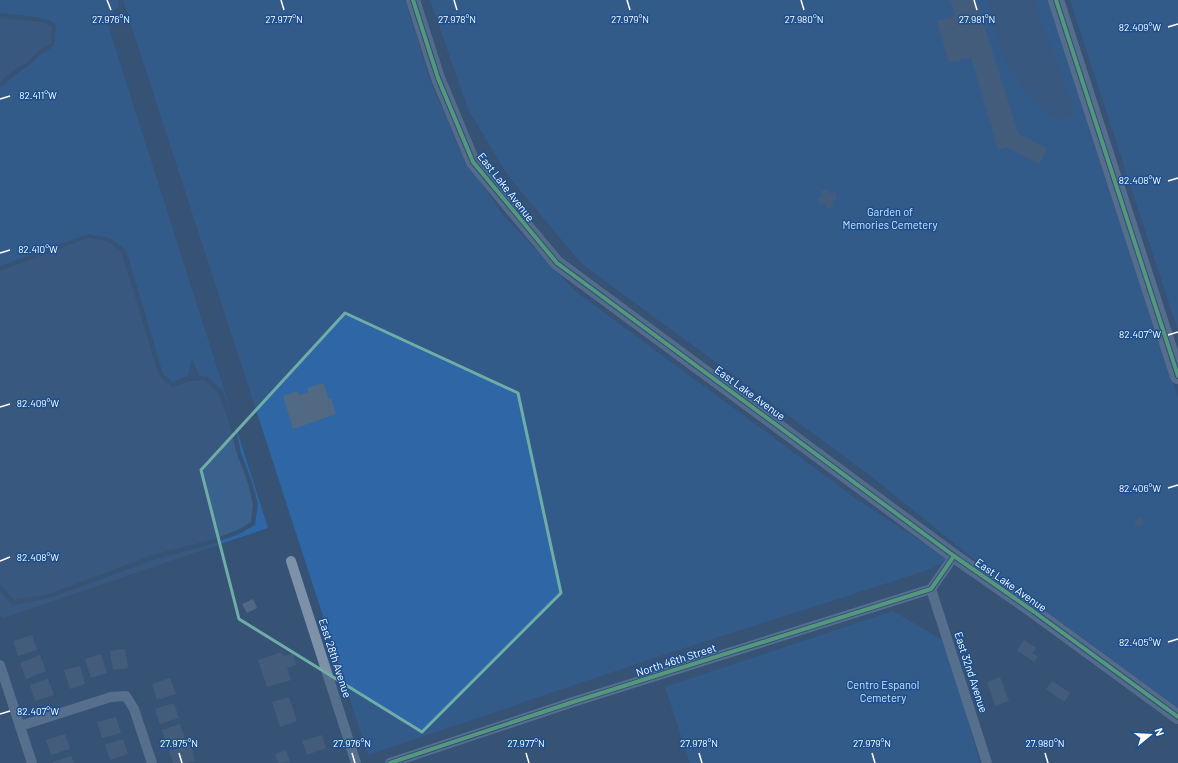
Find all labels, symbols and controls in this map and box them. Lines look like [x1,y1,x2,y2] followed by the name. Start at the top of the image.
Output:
[92,13,130,25] text: 27.976°N
[265,13,303,25] text: 27.977°N
[438,13,476,25] text: 27.978°N
[611,13,649,25] text: 27.979°N
[784,13,824,25] text: 27.980°N
[959,13,995,25] text: 27.981°N
[1119,21,1161,33] text: 82.409°W
[19,89,57,101] text: 82.411°W
[475,150,537,224] street label: East Lake Avenue
[1119,174,1161,186] text: 82.408°W
[842,205,938,231] park label: Garden of Memories Cemetery
[18,243,58,255] text: 82.410°W
[1119,328,1161,340] text: 82.407°W
[713,363,788,423] street label: East Lake Avenue
[17,397,59,409] text: 82.409°W
[1119,482,1161,494] text: 82.406°W
[17,551,59,563] text: 82.408°W
[973,555,1050,614] street label: East Lake Avenue
[317,617,354,699] street label: East 28th Avenue
[952,630,991,714] street label: East 32nd Avenue
[1119,636,1161,648] text: 82.405°W
[634,640,718,679] street label: North 46th Street
[847,678,919,704] park label: Centro Espanol Cemetery
[17,705,59,717] text: 82.407°W
[1130,715,1170,755] north arrow
[1153,726,1167,737] text: N
[160,737,198,749] text: 27.975°N
[333,737,371,749] text: 27.976°N
[507,737,545,749] text: 27.977°N
[680,737,718,749] text: 27.978°N
[853,737,891,749] text: 27.979°N
[1025,737,1065,749] text: 27.980°N

